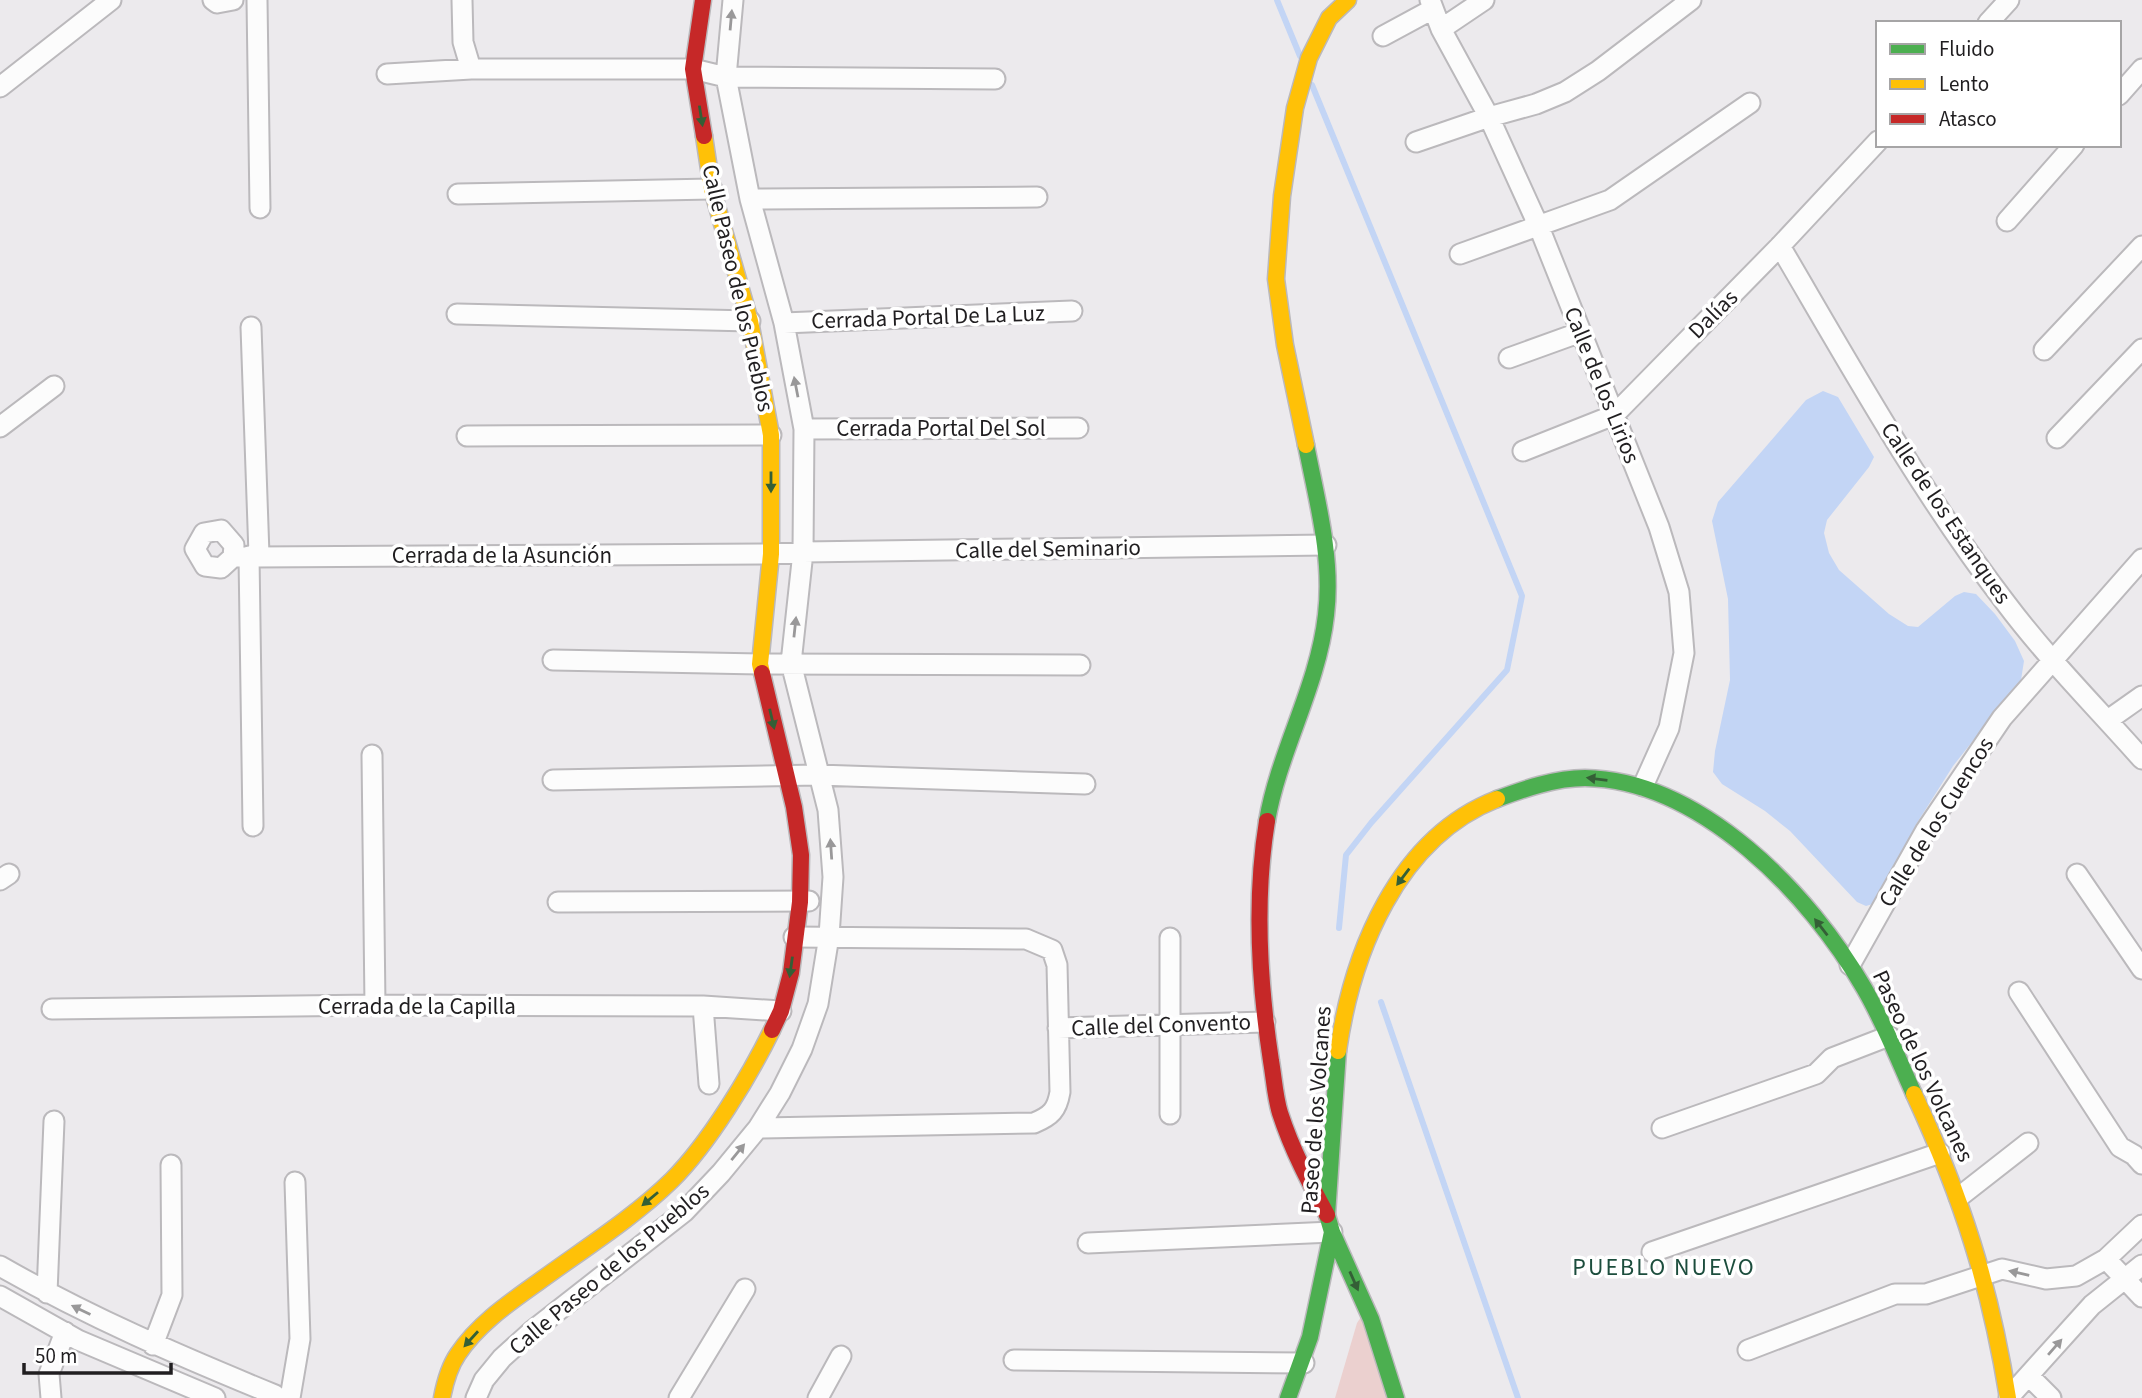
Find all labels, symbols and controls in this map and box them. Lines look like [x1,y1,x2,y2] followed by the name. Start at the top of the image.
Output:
[726,9,737,31] one-way arrow
[1876,21,2121,147] legend
[1939,34,1994,64] text: Fluido
[1939,69,1989,99] text: Lento
[1939,104,1997,134] text: Atasco
[695,105,706,127] one-way arrow
[693,161,783,415] street label: Calle Paseo de los Pueblos
[1681,282,1745,346] street label: Dalías
[811,296,1045,338] street label: Cerrada Portal De La Luz
[1556,302,1648,468] street label: Calle de los Lirios
[790,375,801,397] one-way arrow
[836,412,1046,445] street label: Cerrada Portal Del Sol
[1873,416,2019,610] street label: Calle de los Estanques
[765,472,777,494] one-way arrow
[955,531,1141,567] street label: Calle del Seminario
[392,539,612,572] street label: Cerrada de la Asunción
[790,616,801,638] one-way arrow
[767,708,778,730] one-way arrow
[1870,730,2002,914] street label: Calle de los Cuencos
[1586,774,1608,785] one-way arrow
[825,838,836,860] one-way arrow
[1396,868,1410,886] one-way arrow
[1814,918,1828,936] one-way arrow
[786,956,797,978] one-way arrow
[1864,965,1982,1167] street label: Paseo de los Volcanes
[318,990,516,1023] street label: Cerrada de la Capilla
[1071,1005,1251,1045] street label: Calle del Convento
[1292,1005,1340,1215] street label: Paseo de los Volcanes
[730,1144,745,1161] one-way arrow
[501,1175,717,1363] street label: Calle Paseo de los Pueblos
[641,1191,658,1206] one-way arrow
[1572,1250,1756,1285] district label: PUEBLO NUEVO
[2008,1267,2030,1278] one-way arrow
[1348,1271,1360,1291] one-way arrow
[71,1304,91,1315] one-way arrow
[463,1330,479,1348] one-way arrow
[24,1332,172,1376] scale bar
[2047,1338,2063,1356] one-way arrow
[35,1341,77,1371] text: 50 m

